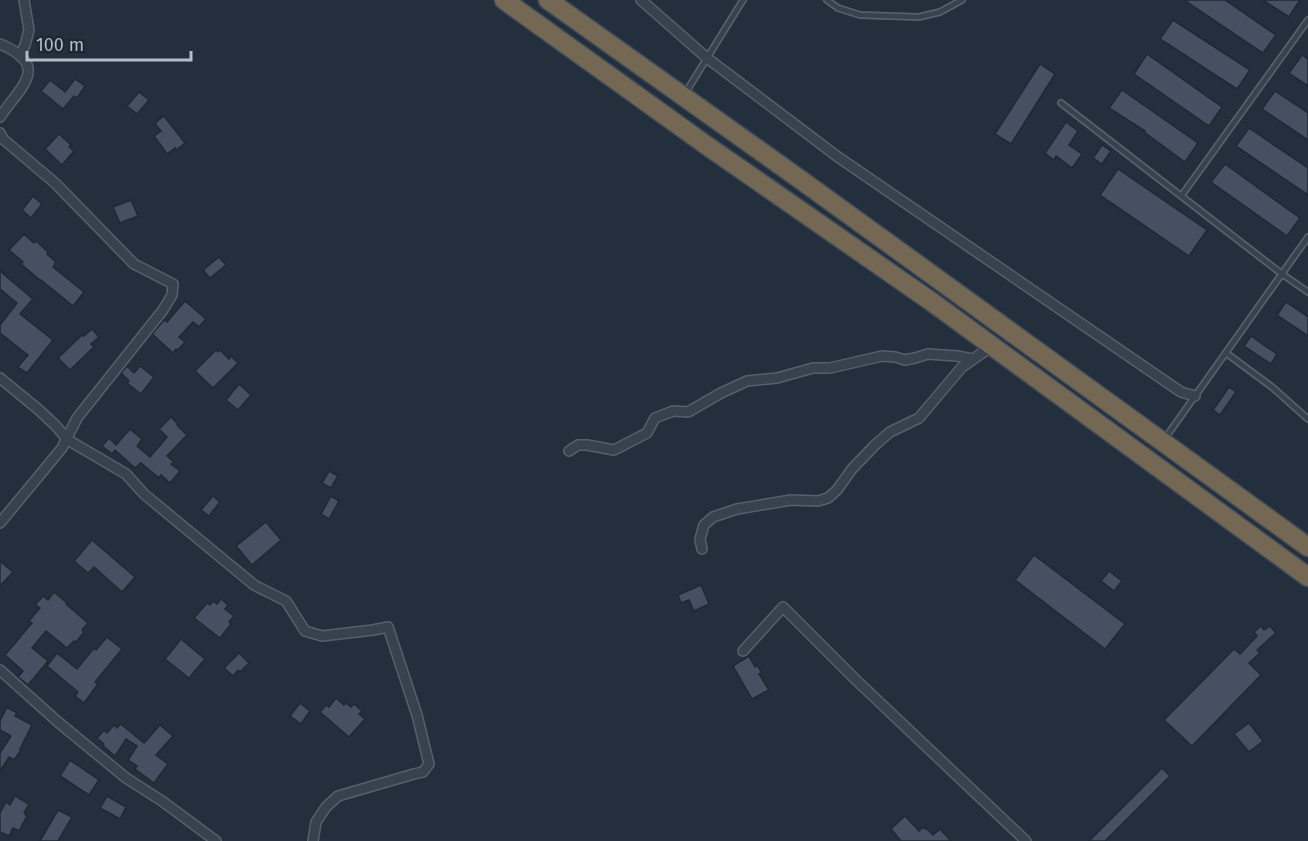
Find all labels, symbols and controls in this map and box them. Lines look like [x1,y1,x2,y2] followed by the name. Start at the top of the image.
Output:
[27,24,190,62] scale bar
[36,34,84,56] text: 100 m

